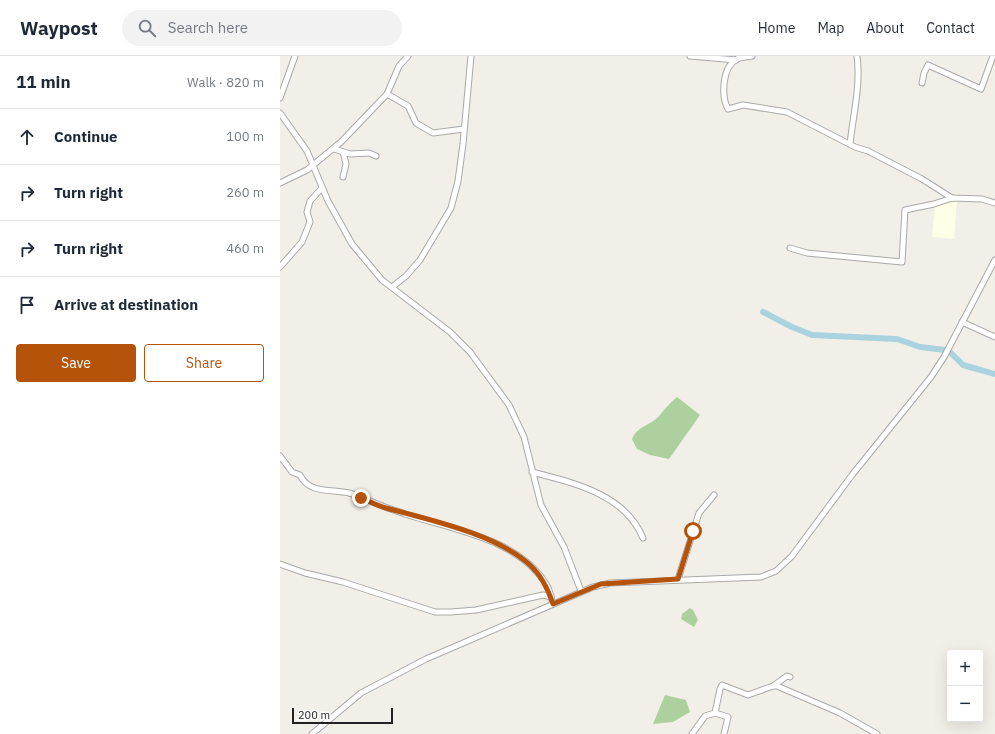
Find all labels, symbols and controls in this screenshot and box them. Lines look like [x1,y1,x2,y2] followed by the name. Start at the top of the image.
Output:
[122,10,402,46] search box
[20,16,98,40] text: Waypost
[136,17,158,39] icon: search
[168,18,248,37] text: Search here
[758,19,795,37] text: Home
[817,19,844,37] text: Map
[866,19,904,37] text: About
[926,19,975,37] text: Contact
[16,71,71,93] text: 11 min
[187,74,264,91] text: Walk · 820 m
[16,126,38,148] icon: ahead
[54,127,118,146] text: Continue
[226,128,264,145] text: 100 m
[16,182,38,204] icon: right
[54,183,123,202] text: Turn right
[226,184,264,201] text: 260 m
[16,238,38,260] icon: right
[54,239,123,258] text: Turn right
[226,240,264,257] text: 460 m
[16,294,38,316] icon: arrive
[54,295,198,314] text: Arrive at destination
[16,344,136,382] button: Save
[144,344,264,382] button: Share
[352,489,370,507] route end
[684,522,702,540] route start
[947,650,983,722] map controls
[947,650,983,686] button: +
[947,686,983,722] button: −
[292,706,393,725] scale bar
[298,708,330,722] text: 200 m

